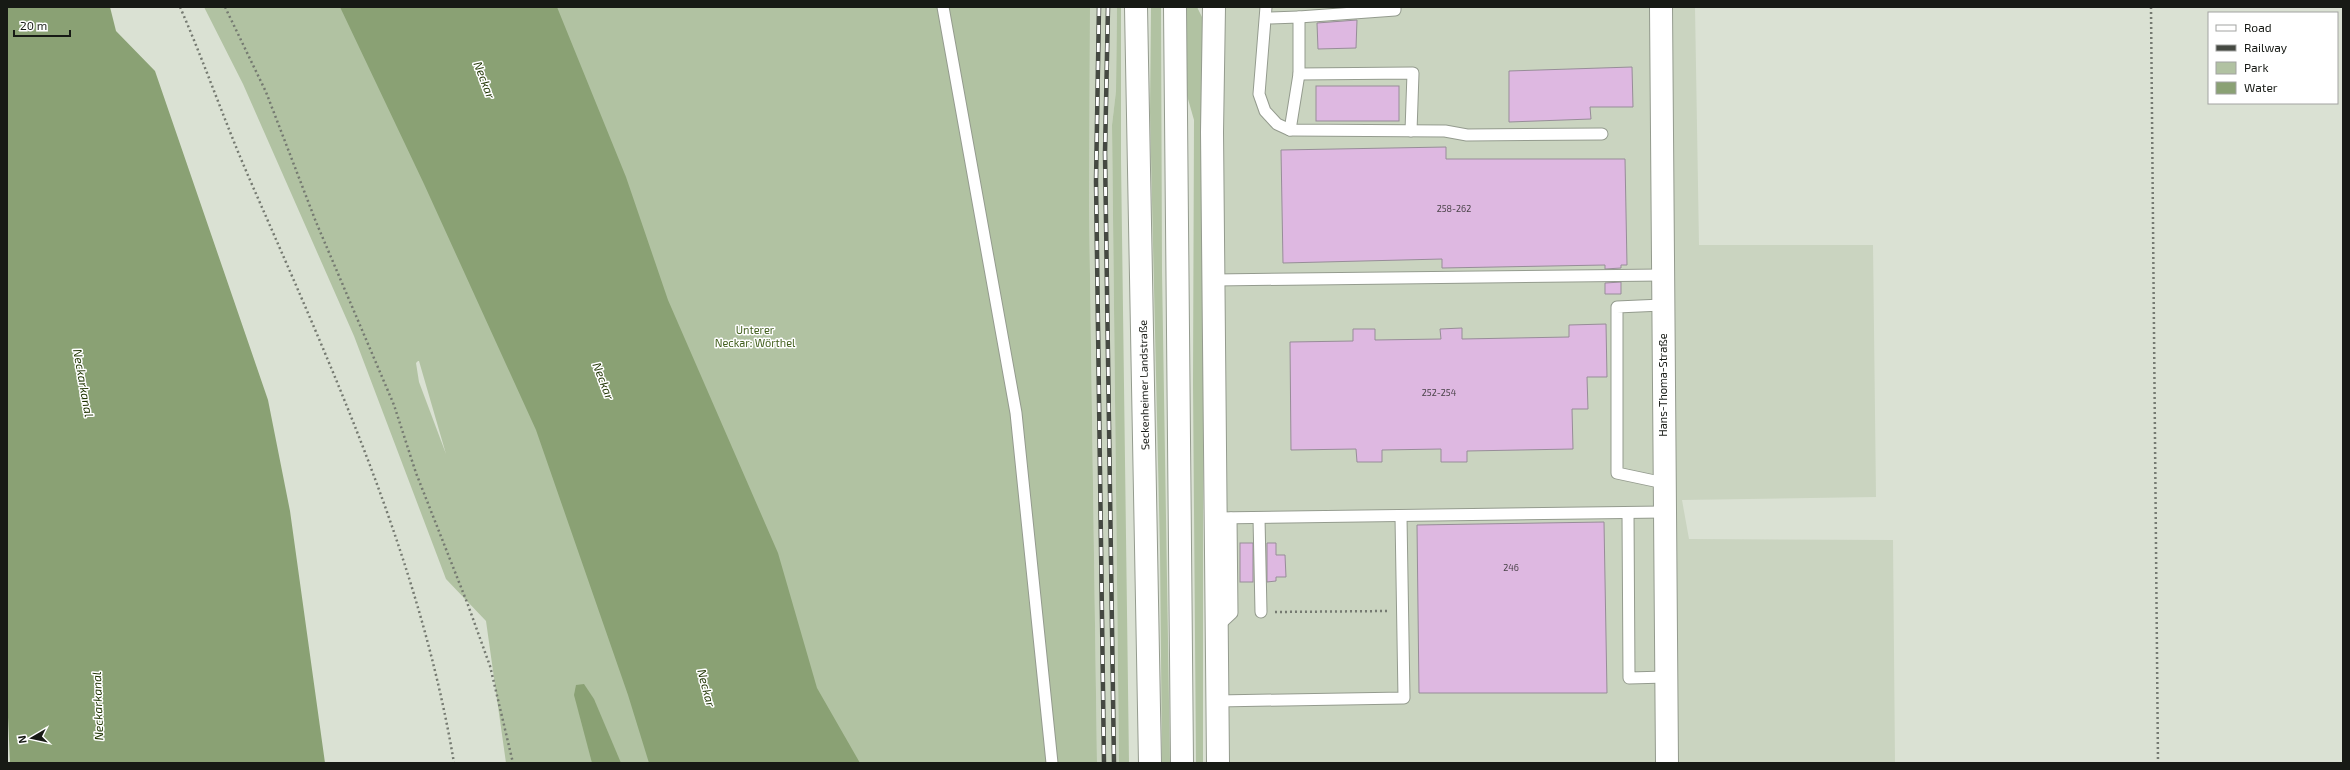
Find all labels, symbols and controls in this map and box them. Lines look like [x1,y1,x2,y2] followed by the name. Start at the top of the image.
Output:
[14,12,70,38] scale bar
[2208,12,2338,104] legend
[20,18,47,32] text: 20 m
[2244,20,2272,34] text: Road
[2244,40,2288,54] text: Railway
[471,59,498,100] water label: Neckar
[2244,60,2269,74] text: Park
[2244,80,2278,94] text: Water
[1437,203,1471,214] house number: 258-262
[1136,320,1151,450] street label: Seckenheimer Landstraße
[715,323,796,349] park label: Unterer Neckar: Wörthel
[1656,333,1669,437] street label: Hans-Thoma-Straße
[71,348,97,418] water label: Neckarkanal
[590,360,617,401] water label: Neckar
[1422,387,1457,398] house number: 252-254
[1503,562,1519,573] house number: 246
[695,667,719,708] water label: Neckar
[89,671,105,741] water label: Neckarkanal
[12,718,52,758] north arrow
[15,735,29,745] text: N

